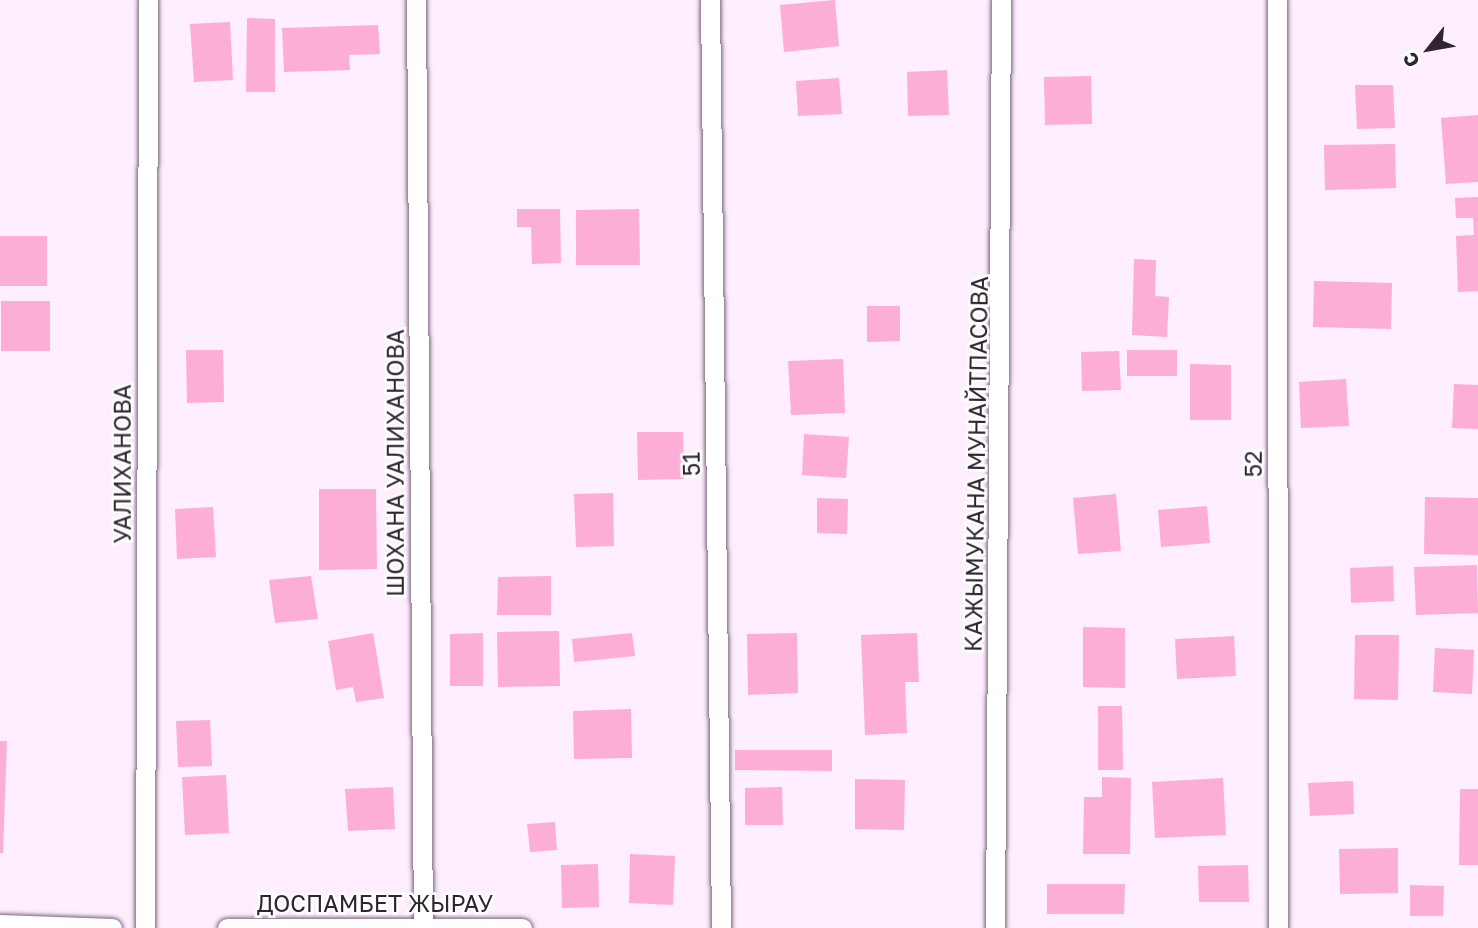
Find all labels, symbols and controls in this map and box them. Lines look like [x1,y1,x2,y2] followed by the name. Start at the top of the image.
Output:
[1394,14,1464,84] north arrow
[1397,48,1424,72] text: С
[959,276,993,652] street label: КАЖЫМУКАНА МУНАЙТПАСОВА
[381,329,409,597] street label: ШОХАНА УАЛИХАНОВА
[108,384,136,544] street label: УАЛИХАНОВА
[1239,451,1267,477] street label: 52
[677,452,705,476] street label: 51
[257,889,493,917] street label: ДОСПАМБЕТ ЖЫРАУ

